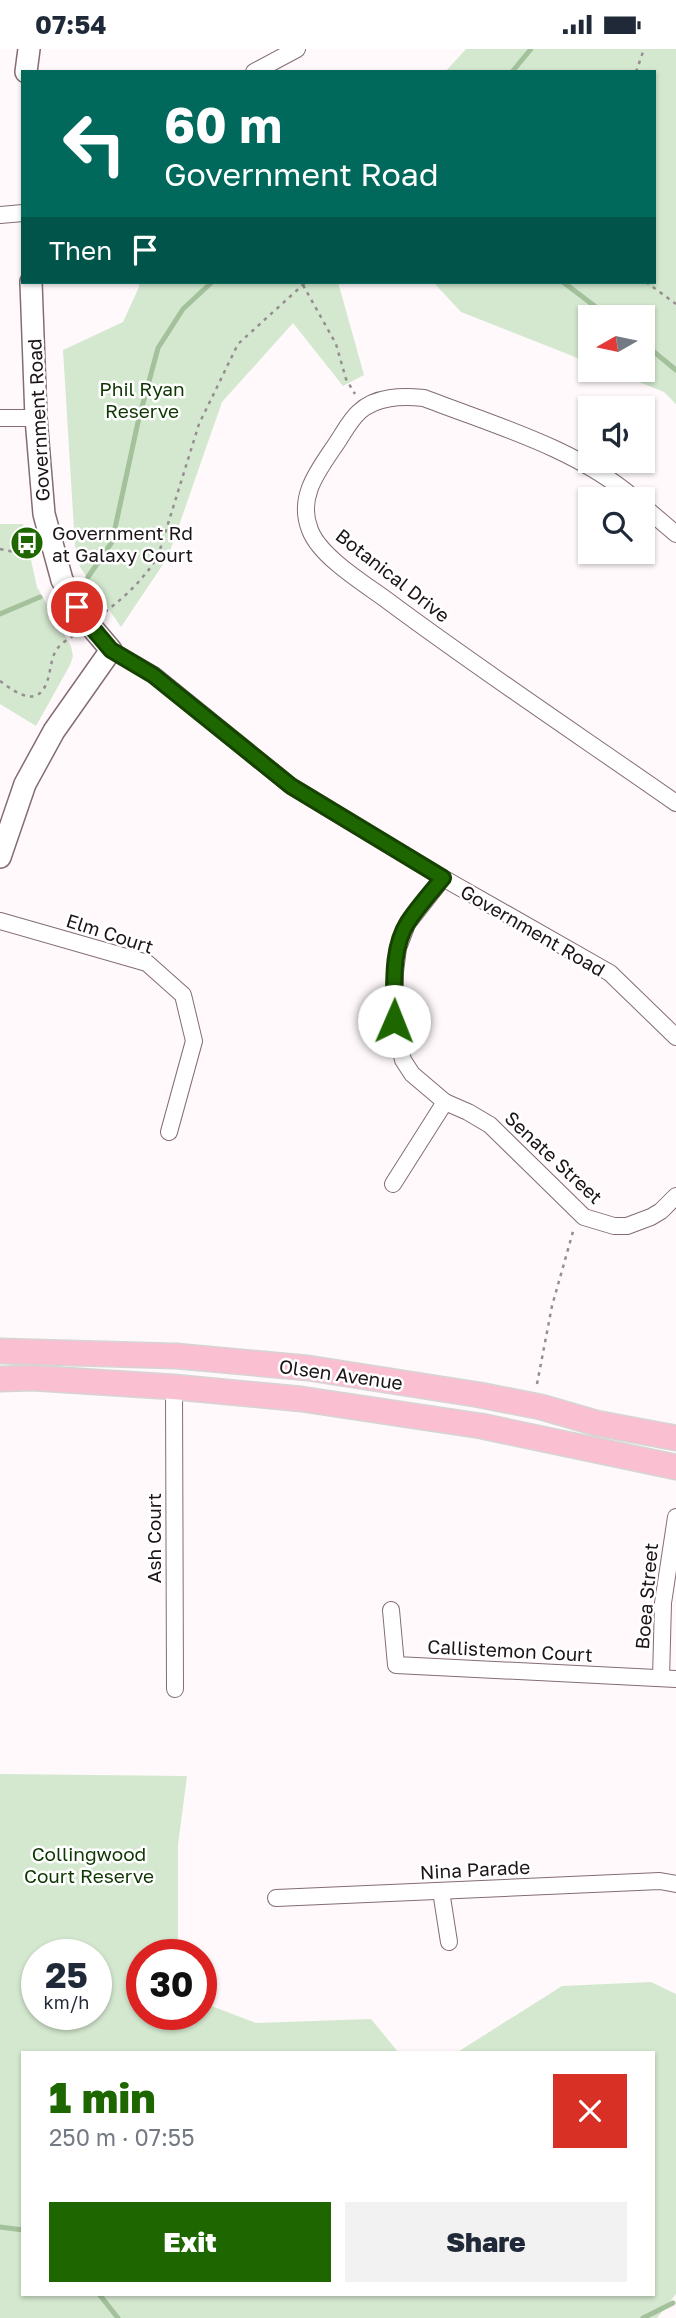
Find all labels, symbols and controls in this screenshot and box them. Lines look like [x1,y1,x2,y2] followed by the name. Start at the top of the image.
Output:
[35,9,107,40] text: 07:54
[164,95,282,154] text: 60 m
[49,98,140,189] icon: left
[164,155,439,193] text: Government Road
[126,231,164,269] icon: arrive
[49,235,112,266] text: Then
[578,305,654,381] north arrow
[578,305,655,564] map controls
[22,338,54,502] street label: Government Road
[99,377,185,422] park label: Phil Ryan Reserve
[578,396,655,473] button: sound
[578,487,655,564] button: search
[52,521,193,566] place label: Government Rd at Galaxy Court
[331,523,455,627] street label: Botanical Drive
[8,524,46,562] bus stop icon: Government Rd at Galaxy Court
[47,577,107,637] pin
[58,588,96,626] icon: arrive
[457,879,609,981] street label: Government Road
[63,908,157,958] street label: Elm Court
[357,984,431,1058] position arrow
[500,1106,608,1208] street label: Senate Street
[278,1354,404,1394] street label: Olsen Avenue
[142,1493,165,1583] street label: Ash Court
[630,1542,662,1650] street label: Boea Street
[427,1634,593,1666] street label: Callistemon Court
[24,1842,154,1887] park label: Collingwood Court Reserve
[419,1855,531,1883] street label: Nina Parade
[126,1939,217,2030] speed limit sign: 30
[45,1954,88,1996] text: 25
[44,1991,89,2013] text: km/h
[49,2072,156,2122] text: 1 min
[553,2074,627,2148] button: close
[49,2123,194,2151] text: 250 m · 07:55
[49,2202,331,2282] button: Exit
[345,2202,627,2282] button: Share

